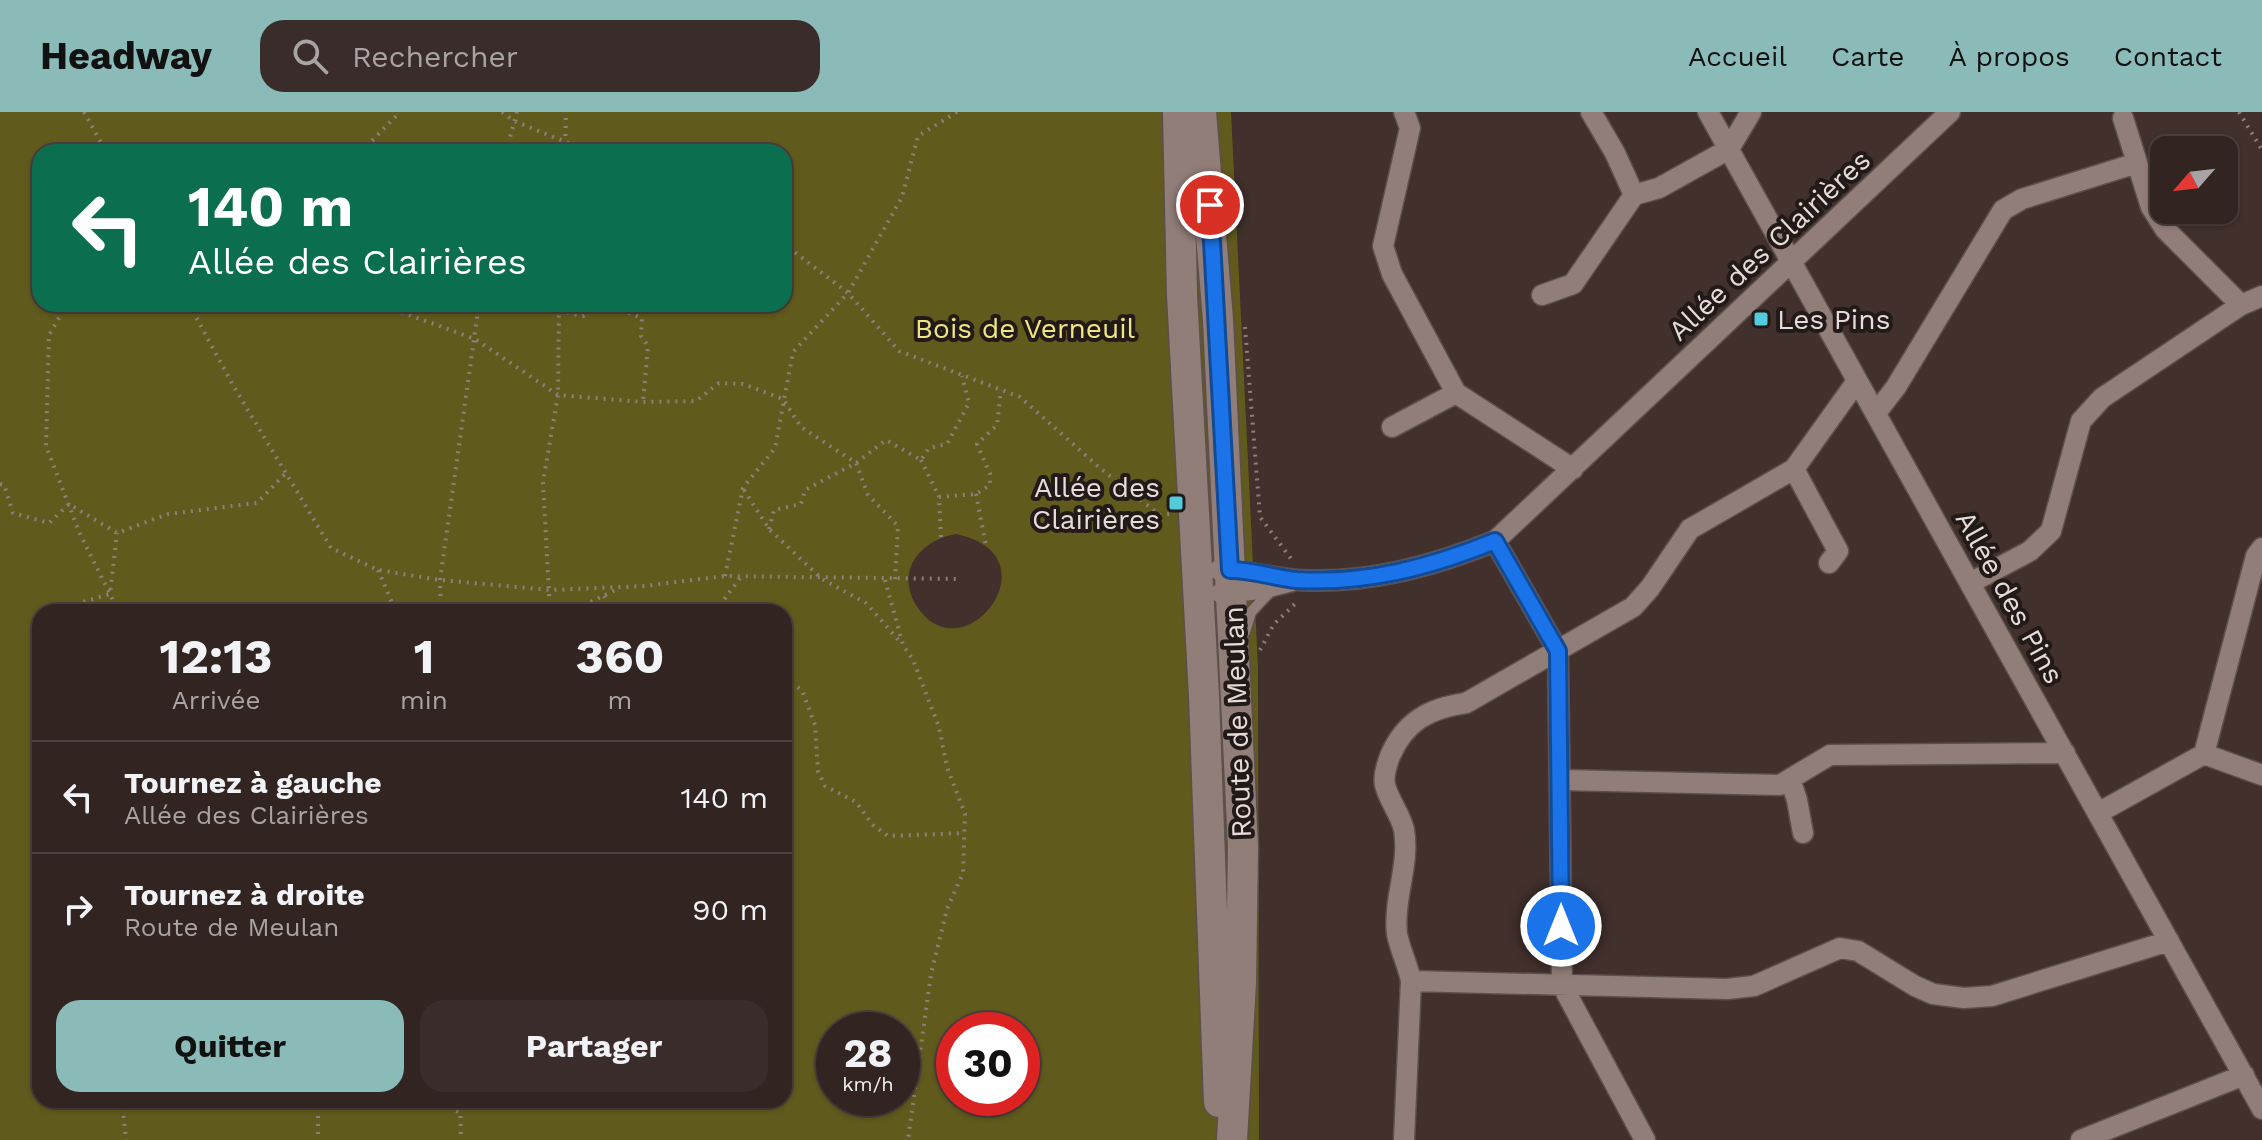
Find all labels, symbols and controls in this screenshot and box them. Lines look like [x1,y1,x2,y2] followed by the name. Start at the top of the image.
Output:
[260,20,820,92] search box
[40,34,212,78] text: Headway
[288,34,332,78] icon: search
[352,39,518,74] text: Rechercher
[1688,40,1787,73] text: Accueil
[1831,40,1905,73] text: Carte
[1949,40,2070,73] text: À propos
[2114,40,2222,73] text: Contact
[2150,136,2238,224] north arrow
[2150,136,2238,224] map controls
[1662,143,1877,347] street label: Allée des Clairières
[1176,171,1244,239] pin
[188,174,353,240] text: 140 m
[56,176,160,280] icon: left
[1188,183,1232,227] icon: arrive
[188,241,527,283] text: Allée des Clairières
[1777,303,1890,336] place label: Les Pins
[1752,310,1770,328] marker: Les Pins
[915,312,1136,345] park label: Bois de Verneuil
[1032,471,1160,536] place label: Allée des Clairières
[1167,494,1185,512] marker: Allée des Clairières
[1949,505,2071,689] street label: Allée des Pins
[1217,606,1258,838] street label: Route de Meulan
[160,628,273,685] text: 12:13
[414,628,434,685] text: 1
[575,628,664,685] text: 360
[172,685,260,715] text: Arrivée
[400,685,448,715] text: min
[608,685,632,715] text: m
[124,765,382,800] text: Tournez à gauche
[56,775,100,819] icon: left
[680,780,768,815] text: 140 m
[124,800,369,830] text: Allée des Clairières
[124,877,365,912] text: Tournez à droite
[1519,884,1603,968] position arrow
[56,887,100,931] icon: right
[692,892,768,927] text: 90 m
[124,912,339,942] text: Route de Meulan
[56,1000,404,1092] button: Quitter
[420,1000,768,1092] button: Partager
[936,1012,1040,1116] speed limit sign: 30
[844,1030,892,1077] text: 28
[842,1072,894,1096] text: km/h

